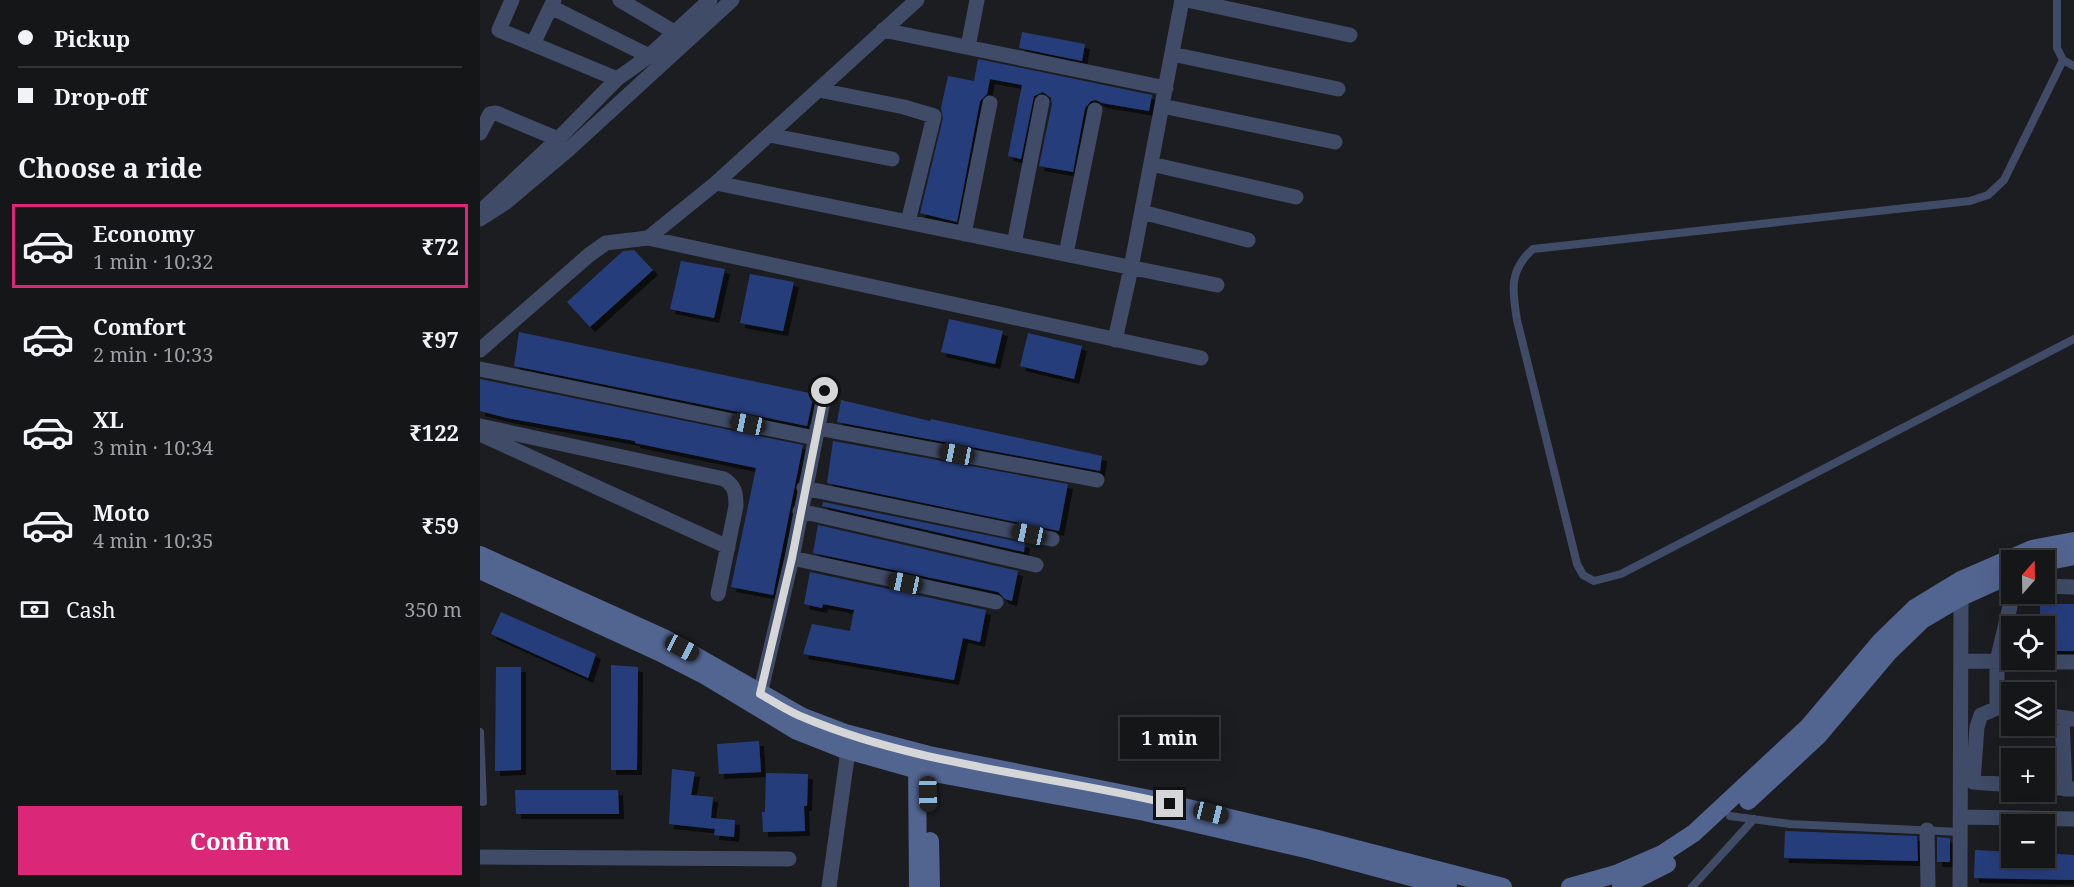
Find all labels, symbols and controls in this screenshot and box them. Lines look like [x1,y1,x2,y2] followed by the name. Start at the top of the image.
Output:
[54,23,130,53] text: Pickup
[54,81,147,111] text: Drop-off
[18,149,203,186] text: Choose a ride
[93,218,195,248] text: Economy
[21,219,75,273] icon: car
[422,231,459,261] text: ₹72
[93,248,213,275] text: 1 min · 10:32
[93,311,186,341] text: Comfort
[21,312,75,366] icon: car
[422,324,459,354] text: ₹97
[93,341,213,368] text: 2 min · 10:33
[811,377,838,404] route start
[93,404,124,434] text: XL
[21,405,75,459] icon: car
[729,411,767,437] car
[409,417,459,447] text: ₹122
[93,434,213,461] text: 3 min · 10:34
[938,442,976,466] car
[93,497,150,527] text: Moto
[21,498,75,552] icon: car
[422,510,459,540] text: ₹59
[1010,521,1048,547] car
[93,527,213,554] text: 4 min · 10:35
[2001,550,2055,604] north arrow
[2001,550,2055,868] map controls
[886,570,924,596] car
[18,593,51,626] icon: cash
[66,594,116,624] text: Cash
[404,596,462,623] text: 350 m
[2001,616,2055,670] button: locate
[662,632,702,664] car
[2001,682,2055,736] button: layers
[1120,717,1220,759] callout: 1 min
[1141,724,1198,751] text: 1 min
[2001,748,2055,802] button: +
[919,776,937,812] car
[1156,790,1183,817] route end
[1191,800,1231,826] car
[18,806,462,875] button: Confirm
[2001,814,2055,868] button: −

